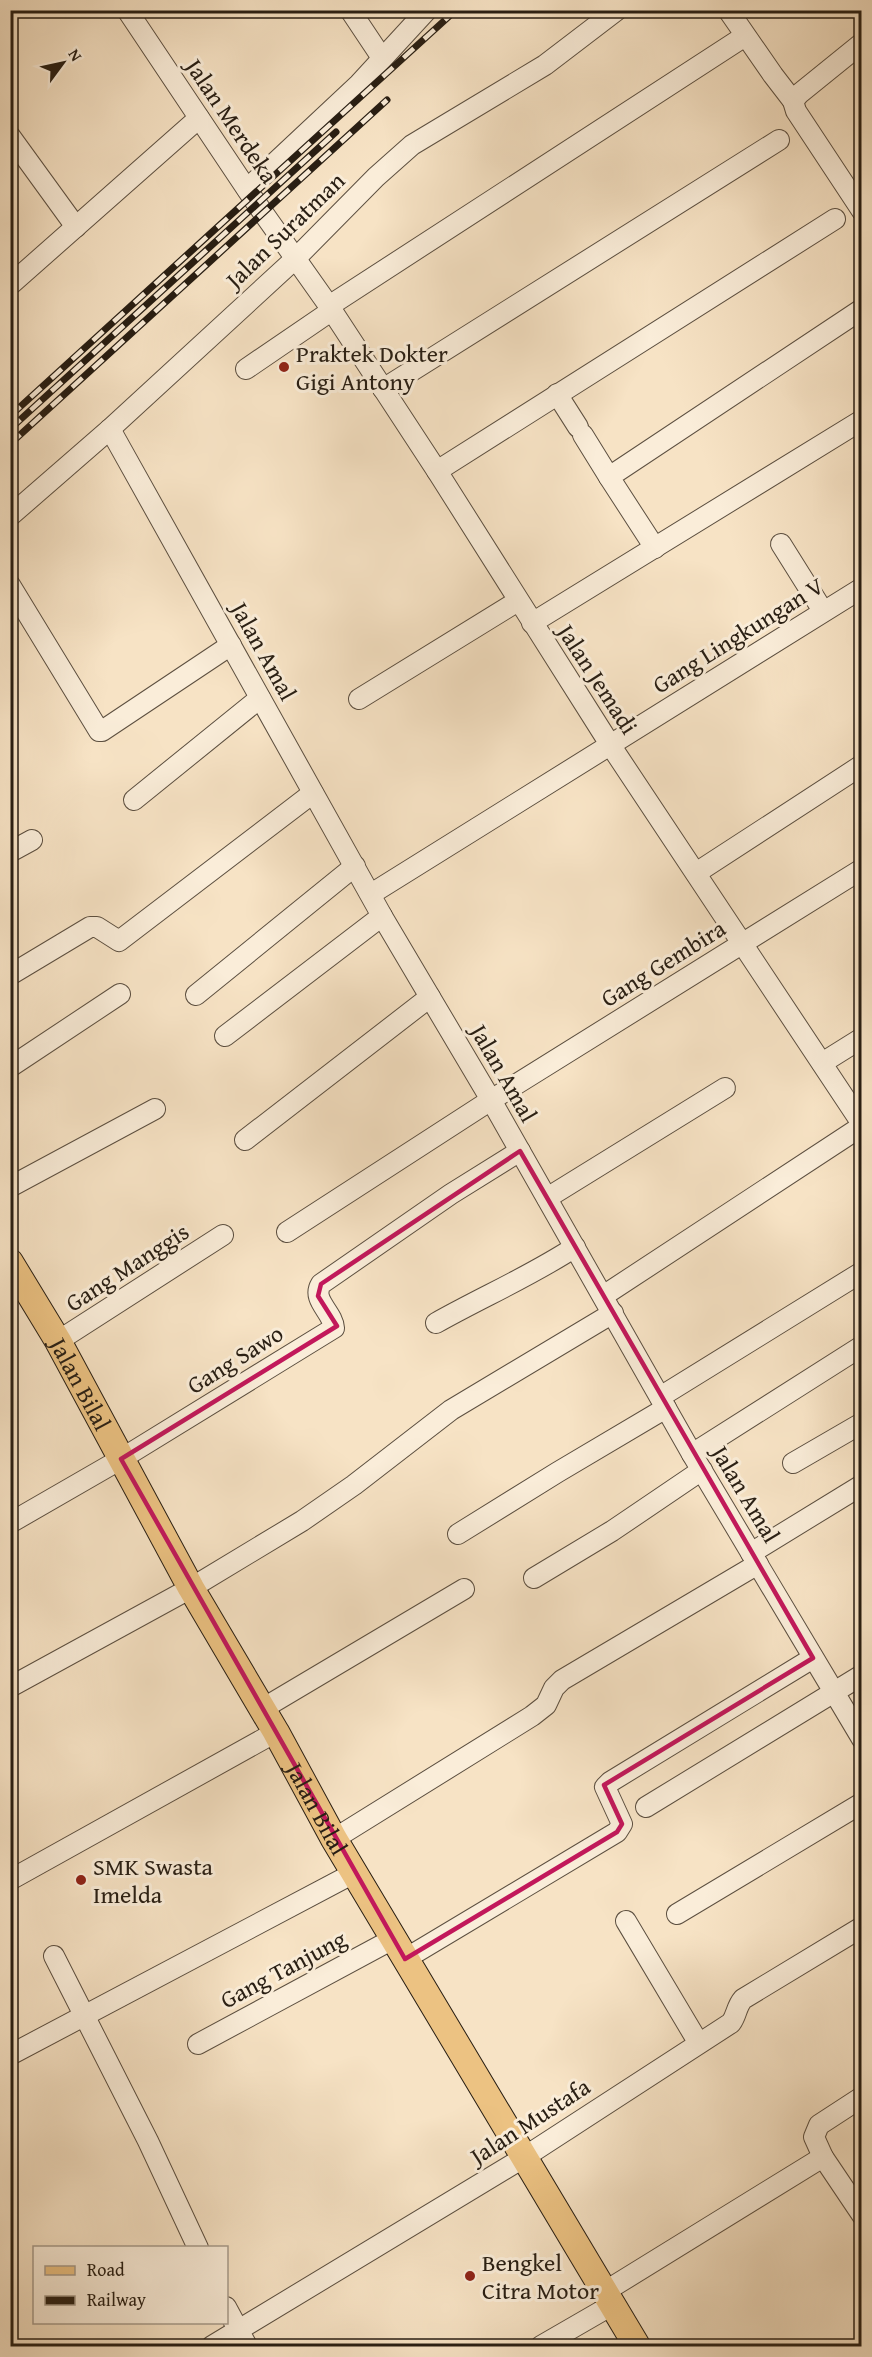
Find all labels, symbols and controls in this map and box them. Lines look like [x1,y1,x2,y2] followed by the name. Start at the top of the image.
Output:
[33,33,93,93] north arrow
[63,44,89,66] text: N
[176,49,287,191] street label: Jalan Merdeka
[215,163,353,298] street label: Jalan Suratman
[296,336,448,399] place label: Praktek Dokter Gigi Antony
[277,360,291,374] marker: Praktek Dokter Gigi Antony
[645,568,831,702] street label: Gang Lingkungan V
[221,593,306,707] street label: Jalan Amal
[548,615,647,741] street label: Jalan Jemadi
[594,910,733,1015] street label: Gang Gembira
[460,1015,546,1129] street label: Jalan Amal
[58,1214,196,1320] street label: Gang Manggis
[180,1316,290,1402] street label: Gang Sawo
[40,1328,120,1437] street label: Jalan Bilal
[702,1436,789,1550] street label: Jalan Amal
[276,1753,357,1862] street label: Jalan Bilal
[93,1849,214,1912] place label: SMK Swasta Imelda
[74,1873,88,1887] marker: SMK Swasta Imelda
[214,1921,352,2017] street label: Gang Tanjung
[461,2069,597,2175] street label: Jalan Mustafa
[482,2245,599,2308] place label: Bengkel Citra Motor
[33,2246,228,2324] legend
[87,2256,125,2283] text: Road
[463,2269,477,2283] marker: Bengkel Citra Motor
[87,2286,146,2313] text: Railway

